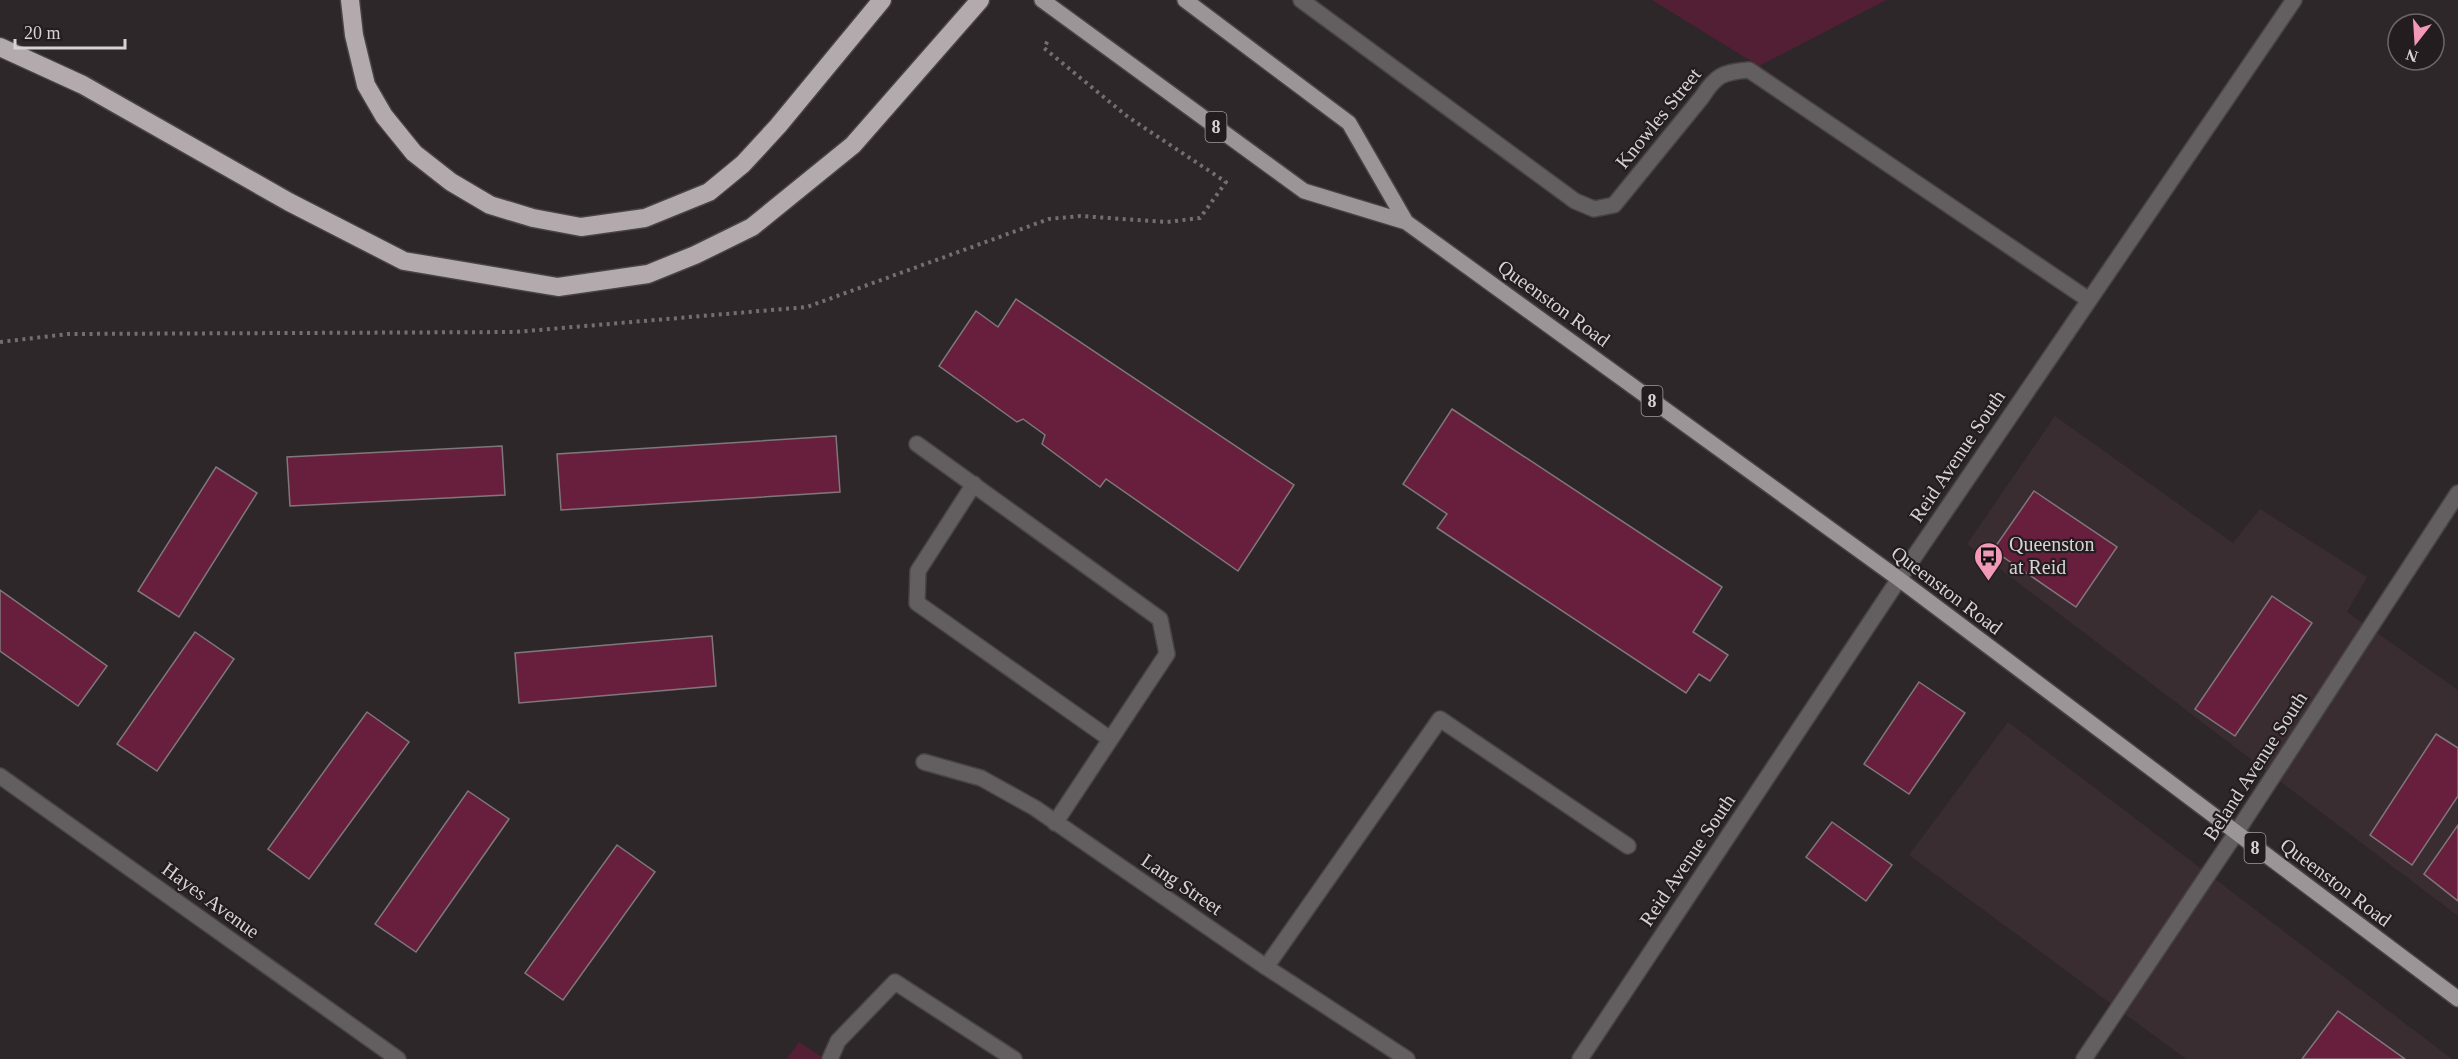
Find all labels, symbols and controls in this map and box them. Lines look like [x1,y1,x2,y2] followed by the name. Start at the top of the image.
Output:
[15,12,124,50] scale bar
[2386,12,2446,72] north arrow
[24,23,61,43] text: 20 m
[2403,46,2420,66] text: N
[1611,63,1705,173] street label: Knowles Street
[1206,112,1226,142] road number: 8
[1494,255,1614,351] street label: Queenston Road
[1642,386,1662,416] road number: 8
[1905,386,2009,526] street label: Reid Avenue South
[2009,533,2095,578] place label: Queenston at Reid
[1972,540,2004,582] bus stop icon: Queenston at Reid
[1887,541,2007,639] street label: Queenston Road
[2199,687,2311,845] street label: Beland Avenue South
[1635,790,1739,930] street label: Reid Avenue South
[2244,833,2266,863] road number: 8
[2276,833,2396,931] street label: Queenston Road
[1137,849,1227,920] street label: Lang Street
[158,857,264,943] street label: Hayes Avenue

